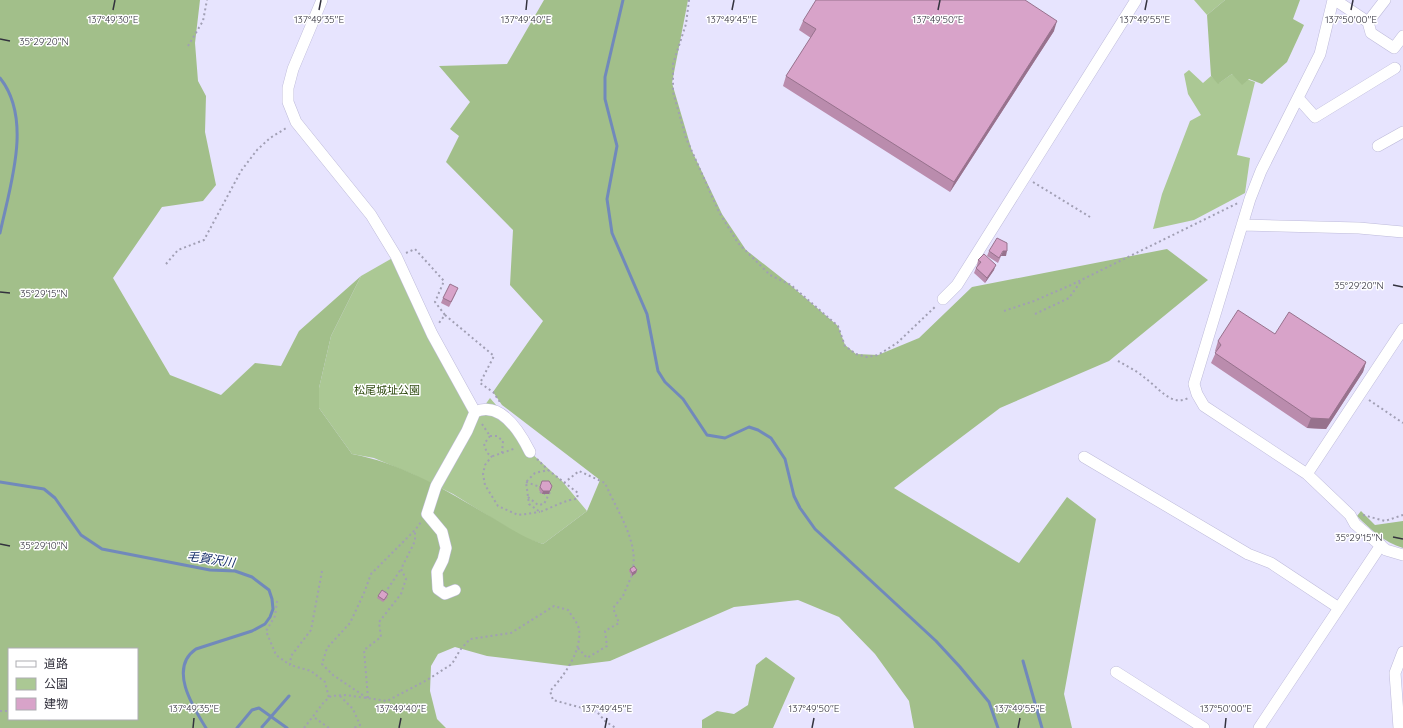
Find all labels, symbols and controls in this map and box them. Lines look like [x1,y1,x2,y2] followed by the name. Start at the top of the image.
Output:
[88,13,139,26] text: 137°49'30"E
[294,13,344,26] text: 137°49'35"E
[501,13,552,26] text: 137°49'40"E
[707,13,757,26] text: 137°49'45"E
[913,13,964,26] text: 137°49'50"E
[1120,13,1171,26] text: 137°49'55"E
[1325,13,1377,26] text: 137°50'00"E
[19,35,69,48] text: 35°29'20"N
[1334,279,1384,292] text: 35°29'20"N
[20,287,68,300] text: 35°29'15"N
[354,383,420,397] park label: 松尾城址公園
[1335,531,1383,544] text: 35°29'15"N
[20,539,68,552] text: 35°29'10"N
[186,548,238,570] water label: 毛賀沢川
[8,648,138,720] legend
[44,656,68,671] text: 道路
[44,676,68,691] text: 公園
[44,696,68,711] text: 建物
[169,702,219,715] text: 137°49'35"E
[376,702,427,715] text: 137°49'40"E
[582,702,632,715] text: 137°49'45"E
[789,702,840,715] text: 137°49'50"E
[995,702,1046,715] text: 137°49'55"E
[1200,702,1252,715] text: 137°50'00"E

